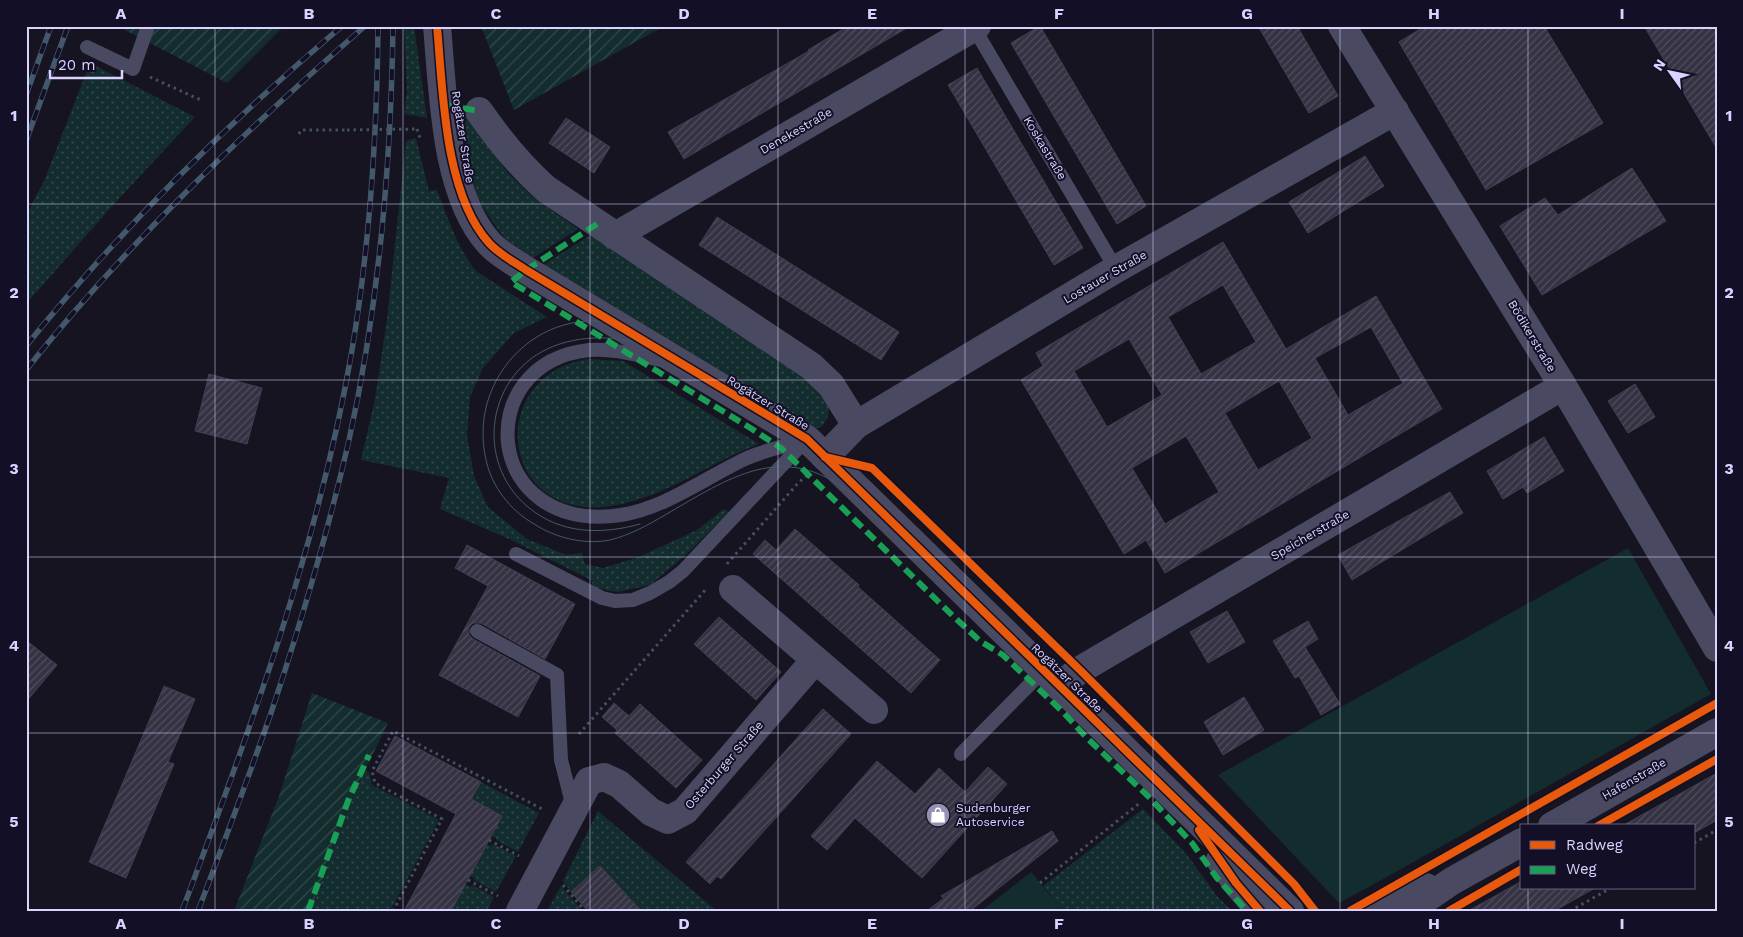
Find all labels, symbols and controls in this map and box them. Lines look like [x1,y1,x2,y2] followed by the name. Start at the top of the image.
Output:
[116,4,127,23] text: A
[304,4,315,23] text: B
[491,4,502,23] text: C
[678,4,690,23] text: D
[867,4,877,23] text: E
[1054,4,1064,23] text: F
[1241,4,1253,23] text: G
[1428,4,1440,23] text: H
[1619,4,1625,23] text: I
[50,48,122,80] scale bar
[1646,48,1696,98] north arrow
[58,56,96,74] text: 20 m
[1650,56,1669,74] text: N
[449,90,477,184] street label: Rogätzer Straße
[758,105,834,157] street label: Denekestraße
[11,106,17,125] text: 1
[1726,106,1732,125] text: 1
[1021,114,1069,182] street label: Koskastraße
[1061,247,1149,307] street label: Lostauer Straße
[9,283,19,302] text: 2
[1724,283,1734,302] text: 2
[1505,298,1559,374] street label: Bödikerstraße
[724,373,812,433] street label: Rogätzer Straße
[9,459,19,478] text: 3
[1724,459,1734,478] text: 3
[1268,507,1352,563] street label: Speicherstraße
[9,636,19,655] text: 4
[1724,636,1734,655] text: 4
[1029,641,1106,716] street label: Rogätzer Straße
[682,718,766,812] street label: Osterburger Straße
[1600,755,1669,803] street label: Hafenstraße
[956,801,1031,829] place label: Sudenburger Autoservice
[925,802,951,828] shop icon: Sudenburger Autoservice
[9,812,19,831] text: 5
[1724,812,1734,831] text: 5
[1520,824,1696,890] legend
[1566,836,1623,854] text: Radweg
[1566,860,1597,878] text: Weg
[116,914,127,933] text: A
[304,914,315,933] text: B
[491,914,502,933] text: C
[678,914,690,933] text: D
[867,914,877,933] text: E
[1054,914,1064,933] text: F
[1241,914,1253,933] text: G
[1428,914,1440,933] text: H
[1619,914,1625,933] text: I

